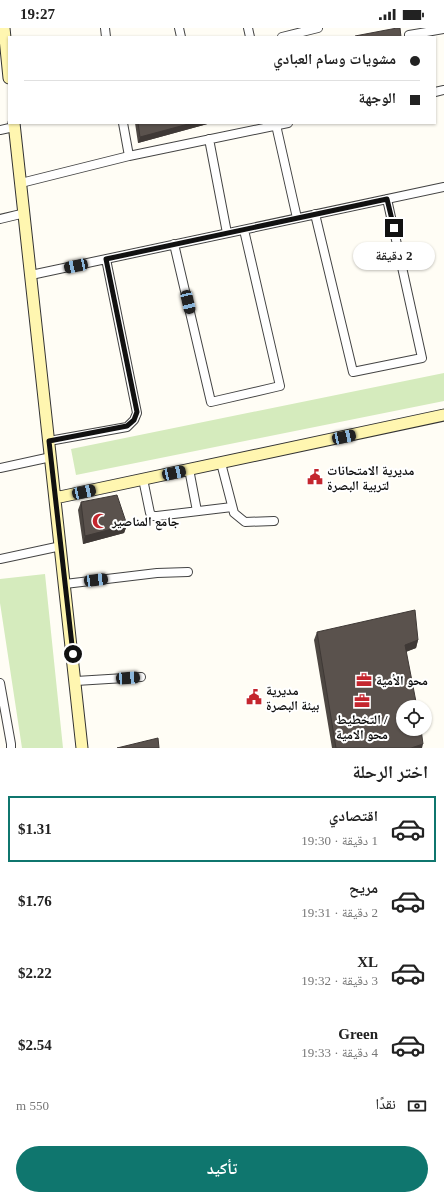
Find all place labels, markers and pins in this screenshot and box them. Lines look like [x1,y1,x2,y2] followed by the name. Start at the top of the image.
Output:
[327,463,415,493] place label: مديرية الامتحانات لتربية البصرة
[306,468,324,486] public building icon: مديرية الامتحانات لتربية البصرة
[91,512,109,530] mosque icon: جامع المناصير
[111,514,179,531] place label: جامع المناصير
[355,671,373,689] office icon: محو الأمية
[376,673,428,688] place label: محو الأمية
[266,683,320,713] place label: مديرية بيئة البصرة
[245,688,263,706] public building icon: مديرية بيئة البصرة
[353,692,371,710] office icon: التخطيط / محو الامية
[336,712,388,742] place label: التخطيط / محو الامية

